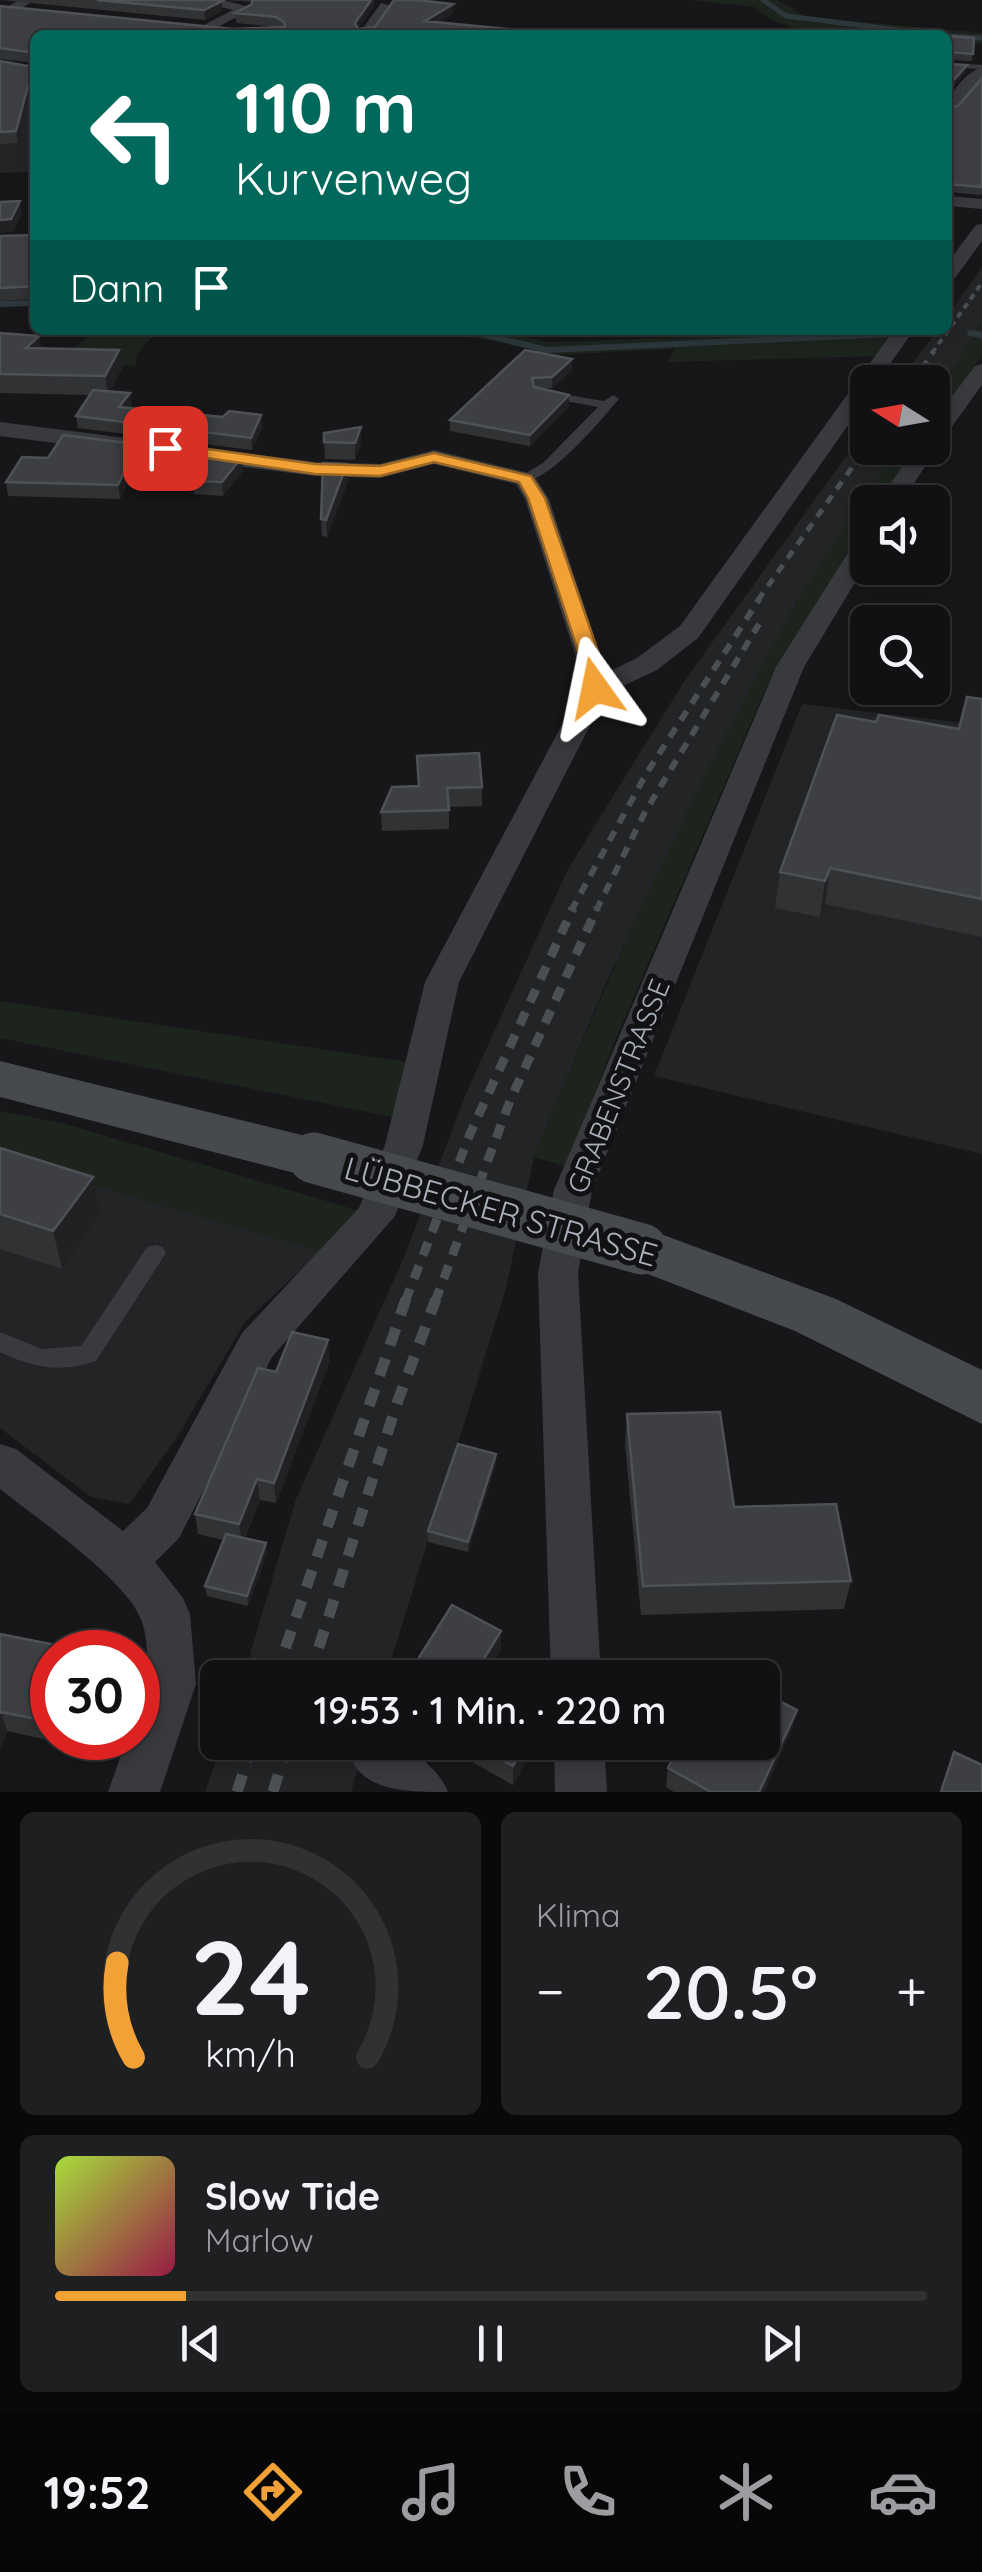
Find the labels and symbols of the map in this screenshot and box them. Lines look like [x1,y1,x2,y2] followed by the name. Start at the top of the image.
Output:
[850,365,950,465] north arrow
[123,406,208,491] pin
[543,636,647,740] position arrow
[559,974,677,1198] street label: GRABENSTRASSE
[340,1147,662,1275] street label: LÜBBECKER STRASSE
[30,1630,160,1760] speed limit sign: 30

